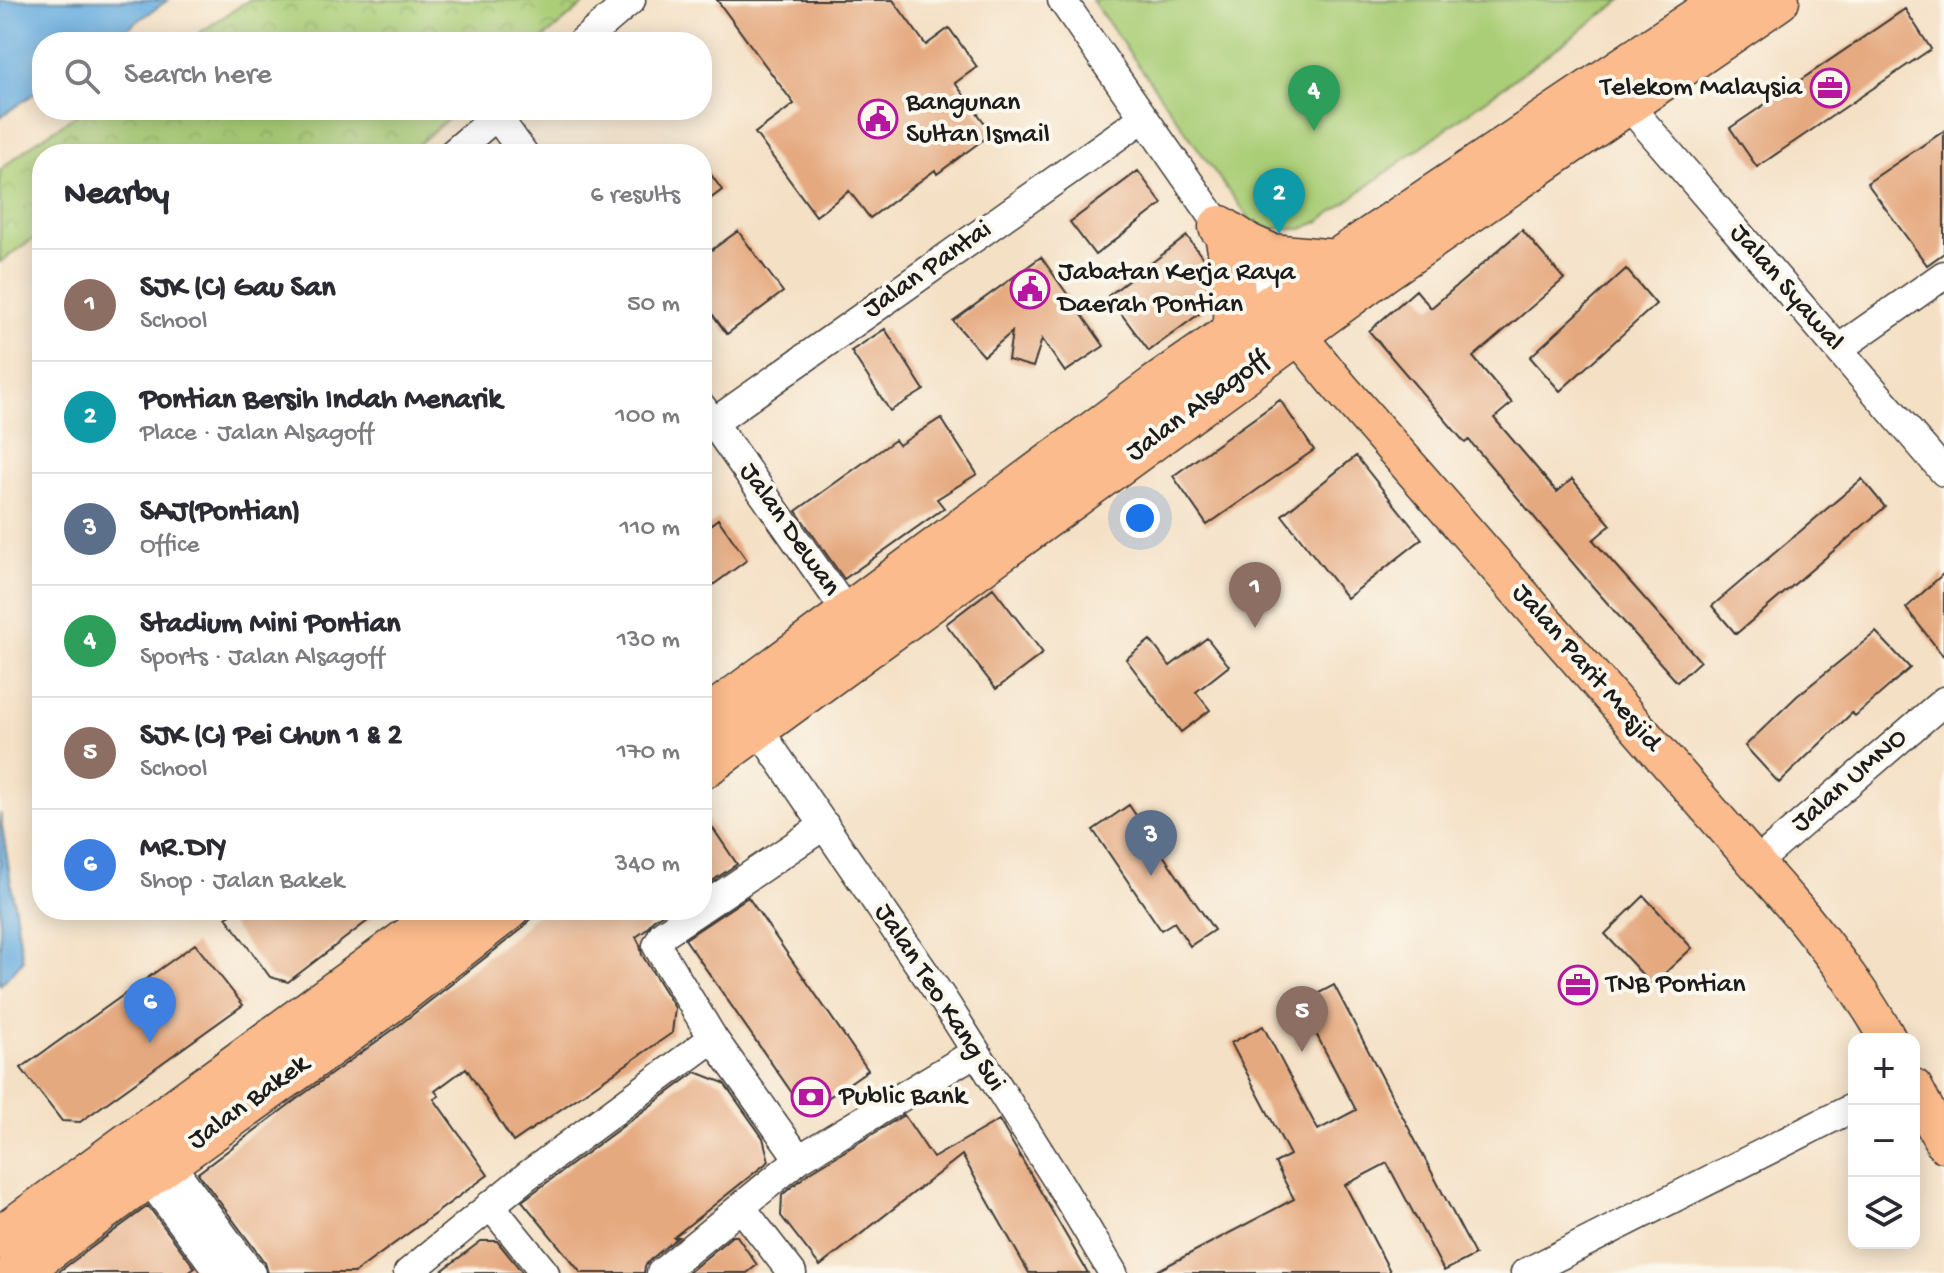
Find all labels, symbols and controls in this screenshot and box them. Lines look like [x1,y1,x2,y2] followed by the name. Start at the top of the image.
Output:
[32,32,712,120] search box
[60,54,104,98] icon: search
[124,59,272,94] text: Search here
[1288,65,1340,131] pin: 4
[1809,67,1851,109] office icon: Telekom Malaysia
[1598,72,1803,105] place label: Telekom Malaysia
[905,87,1050,152] place label: Bangunan Sultan Ismail
[857,98,899,140] public building icon: Bangunan Sultan Ismail
[1253,168,1305,234] pin: 2
[64,176,169,216] text: Nearby
[590,181,680,212] text: 6 results
[857,214,999,326] street label: Jalan Pantai
[1722,218,1850,358] street label: Jalan Syawal
[1056,257,1297,322] place label: Jabatan Kerja Raya Daerah Pontian
[1009,268,1051,310] public building icon: Jabatan Kerja Raya Daerah Pontian
[140,272,335,307] text: SJK (C) Gau San
[85,290,95,321] text: 1
[627,290,680,321] text: 50 m
[140,307,208,338] text: School
[1120,343,1278,470] street label: Jalan Alsagoff
[140,384,502,419] text: Pontian Bersih Indah Menarik
[84,402,96,433] text: 2
[615,402,680,433] text: 100 m
[140,419,373,450] text: Place · Jalan Alsagoff
[731,457,847,604] street label: Jalan Dewan
[140,496,301,531] text: SAJ(Pontian)
[1120,498,1160,538] your location
[83,514,97,545] text: 3
[620,514,680,545] text: 110 m
[140,531,199,562] text: Office
[1229,562,1281,628] pin: 1
[1504,577,1670,761] street label: Jalan Parit Mesjid
[140,608,401,643] text: Stadium Mini Pontian
[84,626,96,657] text: 4
[617,626,680,657] text: 130 m
[140,643,384,674] text: Sports · Jalan Alsagoff
[140,720,402,755] text: SJK (C) Pei Chun 1 & 2
[1785,722,1915,840] street label: Jalan UMNO
[83,738,97,769] text: 5
[617,738,680,769] text: 170 m
[140,755,208,786] text: School
[1125,810,1177,876] pin: 3
[140,832,227,867] text: MR.DIY
[83,850,97,881] text: 6
[615,850,680,881] text: 340 m
[140,867,344,898] text: Shop · Jalan Bakek
[866,898,1012,1098] street label: Jalan Teo Kang Sui
[1557,964,1599,1006] office icon: TNB Pontian
[1604,969,1746,1002] place label: TNB Pontian
[124,977,176,1043] pin: 6
[1276,986,1328,1052] pin: 5
[1848,1033,1920,1249] map controls
[1848,1033,1920,1105] button: +
[182,1047,318,1158] street label: Jalan Bakek
[790,1076,832,1118] bank icon: Public Bank
[838,1081,969,1114] place label: Public Bank
[1848,1105,1920,1177] button: −
[1848,1177,1920,1249] button: layers

